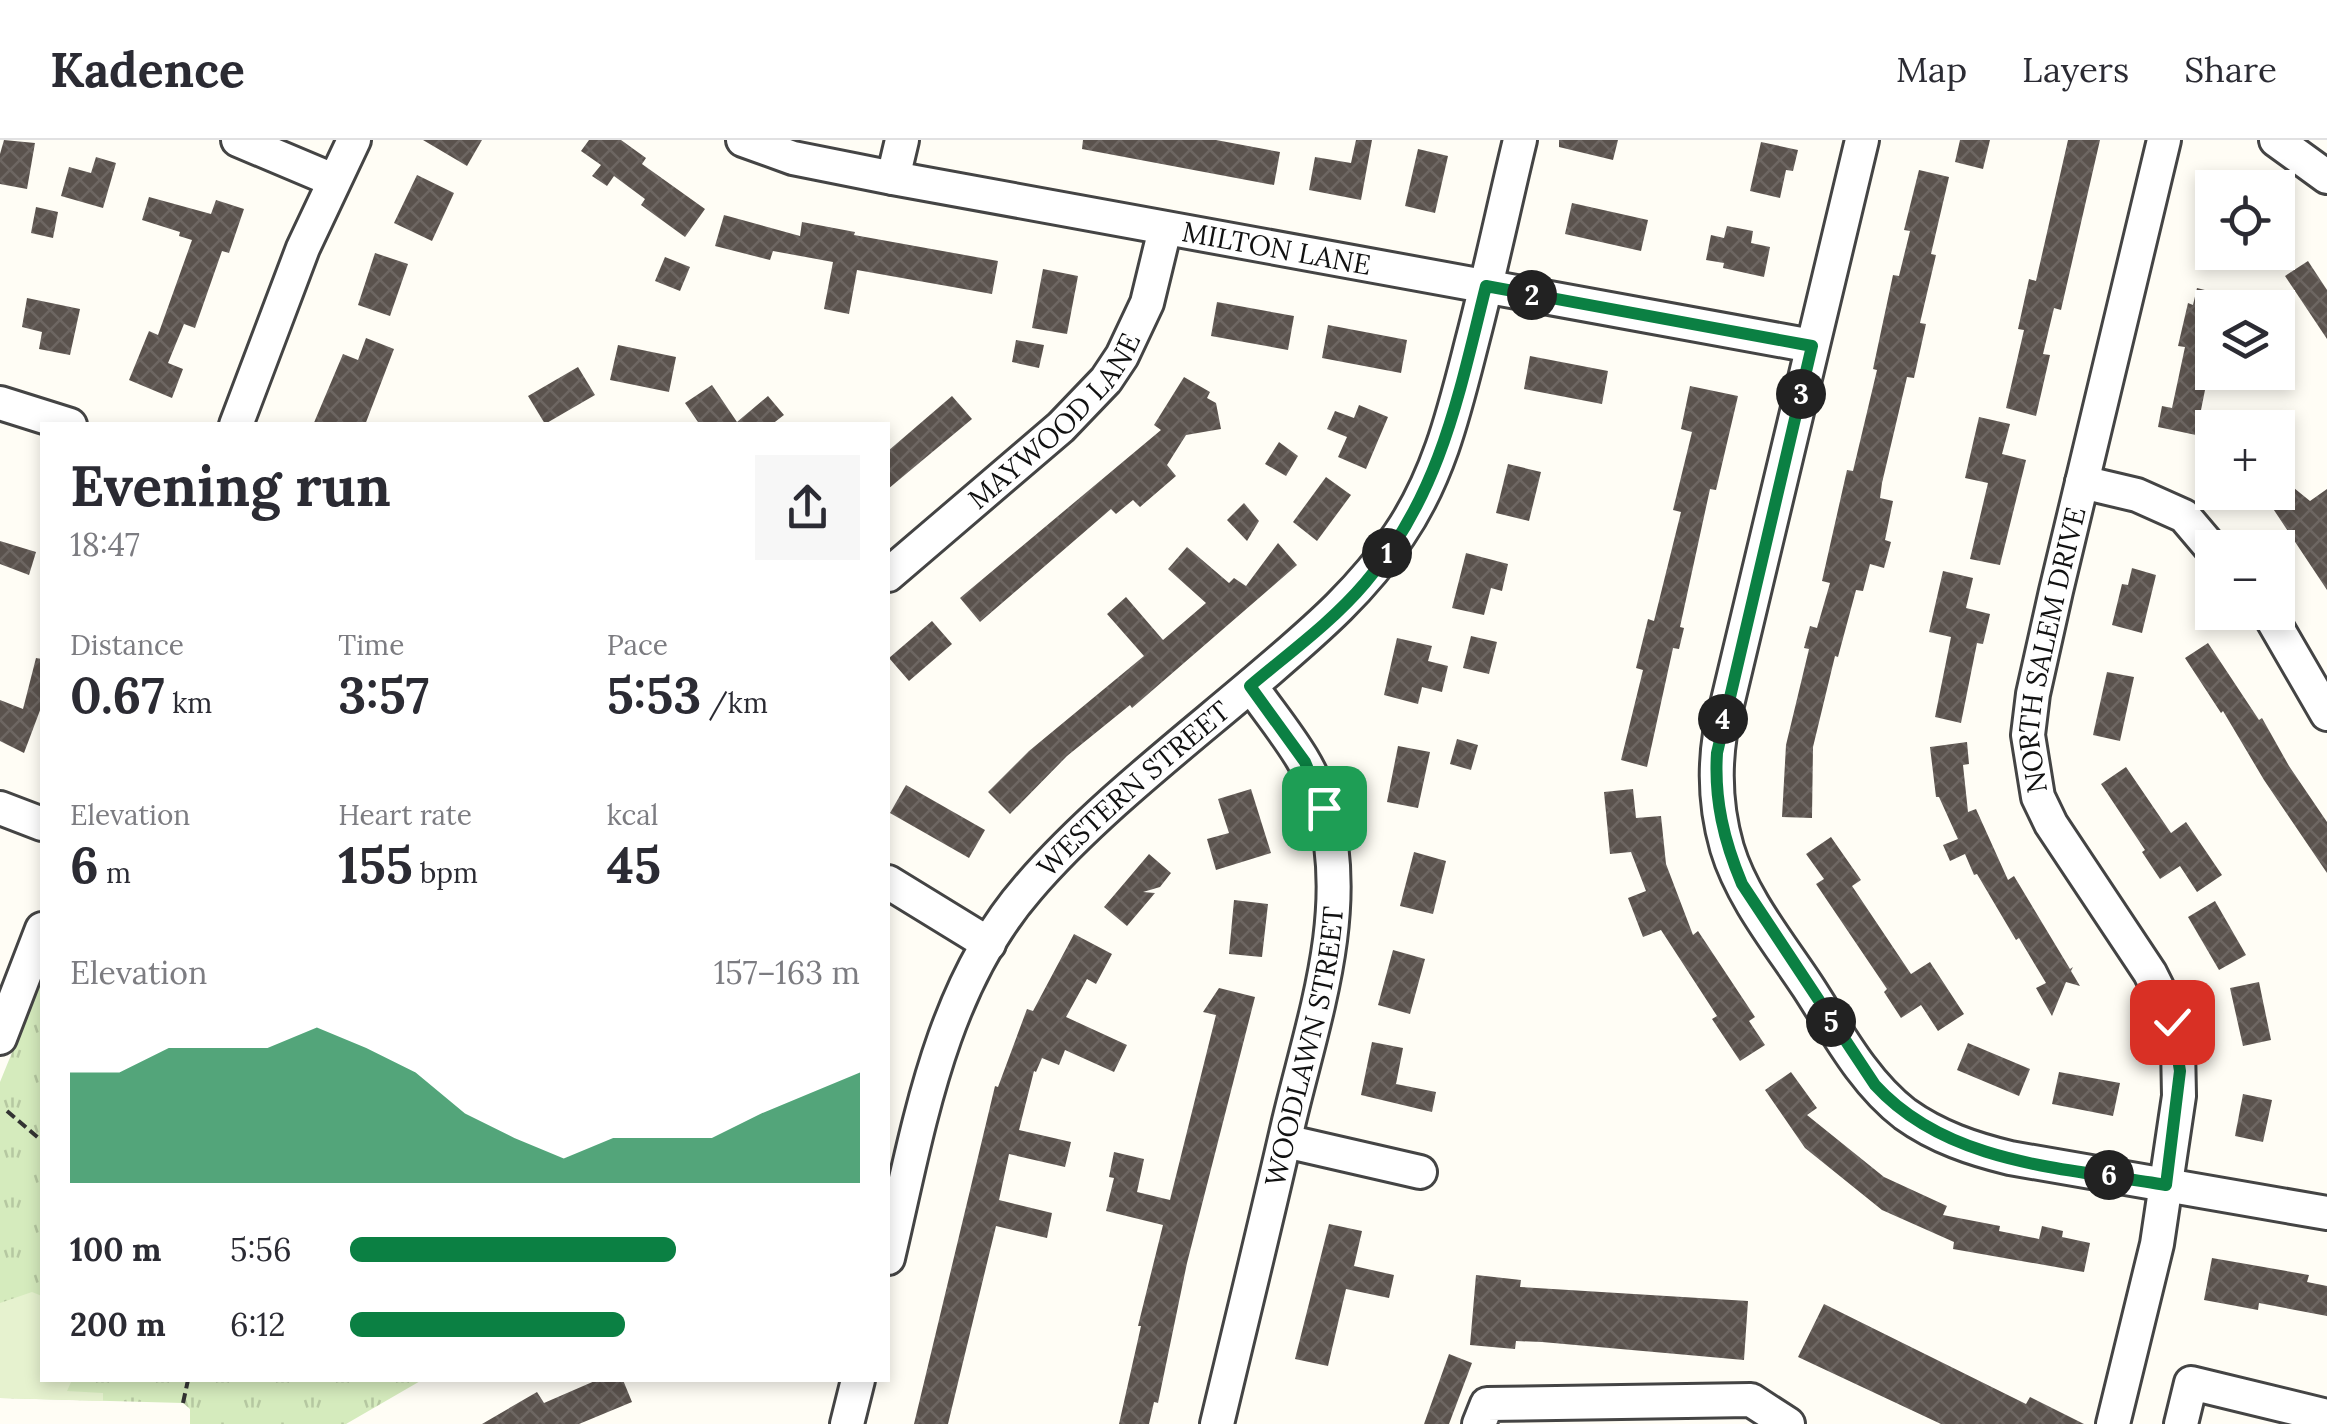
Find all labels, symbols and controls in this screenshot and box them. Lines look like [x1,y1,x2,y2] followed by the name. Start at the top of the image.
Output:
[50,39,245,100] text: Kadence
[1896,47,1967,92] text: Map
[2022,47,2129,92] text: Layers
[2184,47,2277,92] text: Share
[2195,170,2295,630] map controls
[2195,170,2295,270] button: locate
[1179,213,1374,283] street label: MILTON LANE
[1507,270,1557,320] pin: 2
[1525,277,1539,313] text: 2
[2195,290,2295,390] button: layers
[961,327,1148,517] street label: MAYWOOD LANE
[1776,369,1826,419] pin: 3
[1793,376,1809,412] text: 3
[2195,410,2295,510] button: +
[70,451,391,521] text: Evening run
[755,455,860,560] button: share
[2010,503,2093,796] street label: NORTH SALEM DRIVE
[70,524,140,565] text: 18:47
[1362,528,1412,578] pin: 1
[2195,530,2295,630] button: −
[1381,535,1393,571] text: 1
[70,627,184,663] text: Distance
[338,627,404,663] text: Time
[607,627,668,663] text: Pace
[70,663,165,727] text: 0.67
[338,663,429,727] text: 3:57
[607,663,701,727] text: 5:53
[165,685,212,721] text: km
[701,685,768,721] text: /km
[1029,693,1237,884] street label: WESTERN STREET
[1698,694,1748,744] pin: 4
[1715,701,1731,737] text: 4
[1282,766,1367,851] pin
[1297,781,1352,836] icon: arrive
[70,797,190,833] text: Elevation
[338,797,472,833] text: Heart rate
[607,797,658,833] text: kcal
[70,833,99,897] text: 6
[338,833,413,897] text: 155
[607,833,661,897] text: 45
[99,855,131,891] text: m
[413,855,478,891] text: bpm
[1257,905,1351,1190] street label: WOODLAWN STREET
[70,952,207,993] text: Elevation
[714,952,860,993] text: 157–163 m
[2130,980,2215,1065] pin
[2145,995,2200,1050] icon: check
[1806,997,1856,1047] pin: 5
[1823,1004,1839,1040] text: 5
[2084,1150,2134,1200] pin: 6
[2101,1157,2117,1193] text: 6
[70,1229,162,1270] text: 100 m
[230,1229,291,1270] text: 5:56
[70,1304,166,1345] text: 200 m
[230,1304,285,1345] text: 6:12

